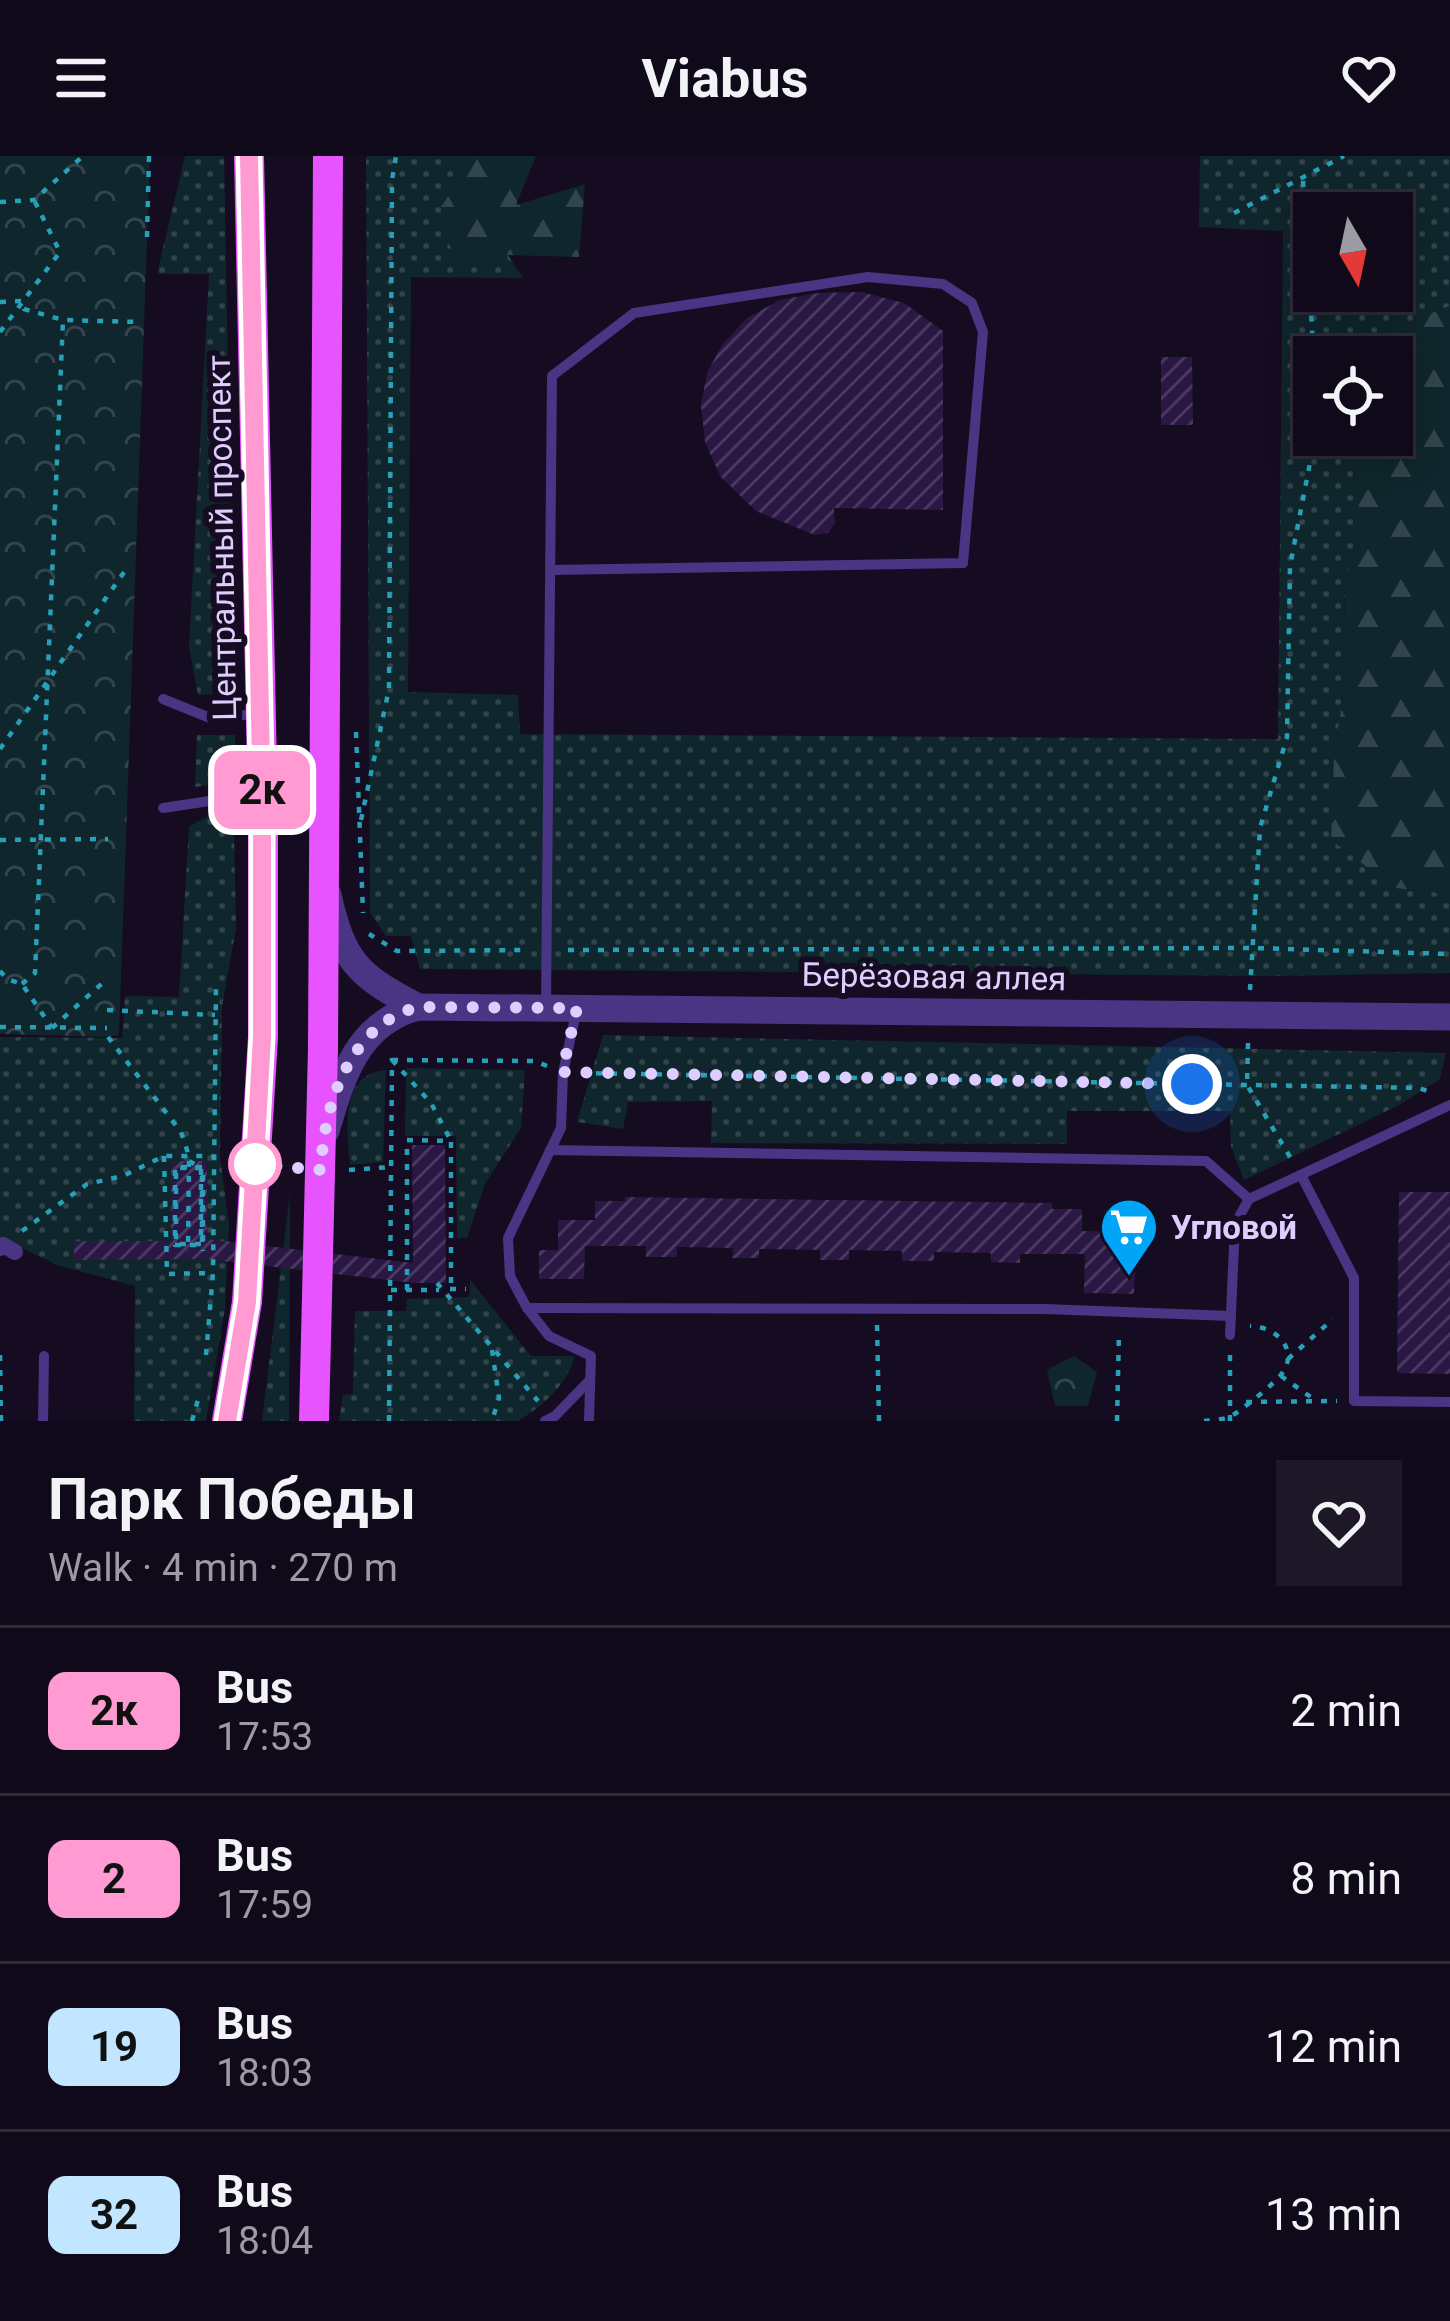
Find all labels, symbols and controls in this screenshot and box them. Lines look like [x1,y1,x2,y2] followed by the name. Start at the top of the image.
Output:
[48,45,114,111] icon: menu
[1336,45,1402,111] icon: heart
[642,47,808,110] text: Viabus
[1293,192,1413,312] north arrow
[1293,192,1413,456] map controls
[1293,336,1413,456] button: locate
[199,355,244,721] street label: Центральный проспект
[208,751,316,829] line badge: 2к
[238,765,286,814] text: 2к
[801,955,1067,998] street label: Берёзовая аллея
[1162,1054,1222,1114] your location
[230,1139,280,1189] unlabelled marker
[1098,1196,1160,1278] supermarket icon: Угловой
[1171,1208,1297,1247] place label: Угловой
[1276,1460,1402,1586] button: heart
[48,1466,416,1533] text: Парк Победы
[48,1545,398,1591] text: Walk · 4 min · 270 m
[216,1661,293,1714] text: Bus
[1290,1684,1402,1737] text: 2 min
[90,1686,138,1735] text: 2к
[216,1714,313,1760] text: 17:53
[216,1829,293,1882] text: Bus
[1290,1852,1402,1905] text: 8 min
[102,1854,126,1903] text: 2
[216,1882,313,1928] text: 17:59
[216,1997,293,2050] text: Bus
[1265,2020,1402,2073] text: 12 min
[90,2022,138,2071] text: 19
[216,2050,313,2096] text: 18:03
[216,2165,293,2218] text: Bus
[1265,2188,1402,2241] text: 13 min
[90,2190,138,2239] text: 32
[216,2218,313,2264] text: 18:04

